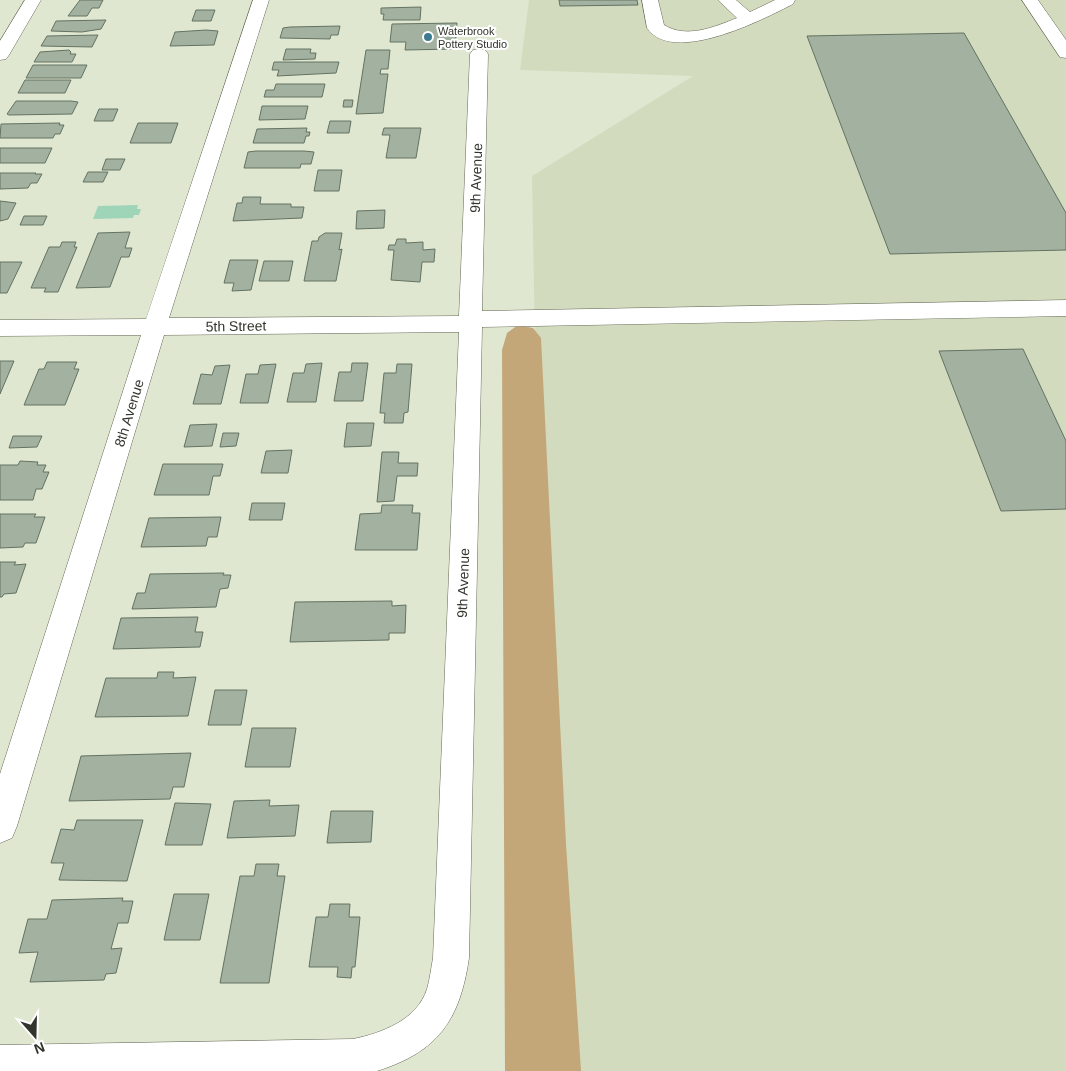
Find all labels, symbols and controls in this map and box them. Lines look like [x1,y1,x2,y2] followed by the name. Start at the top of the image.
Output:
[438,25,507,50] place label: Waterbrook Pottery Studio
[422,31,434,43] marker: Waterbrook Pottery Studio
[467,143,485,213] street label: 9th Avenue
[206,317,267,335] street label: 5th Street
[111,377,147,449] street label: 8th Avenue
[454,548,472,618] street label: 9th Avenue
[10,1011,60,1061] north arrow
[32,1039,47,1057] text: N

